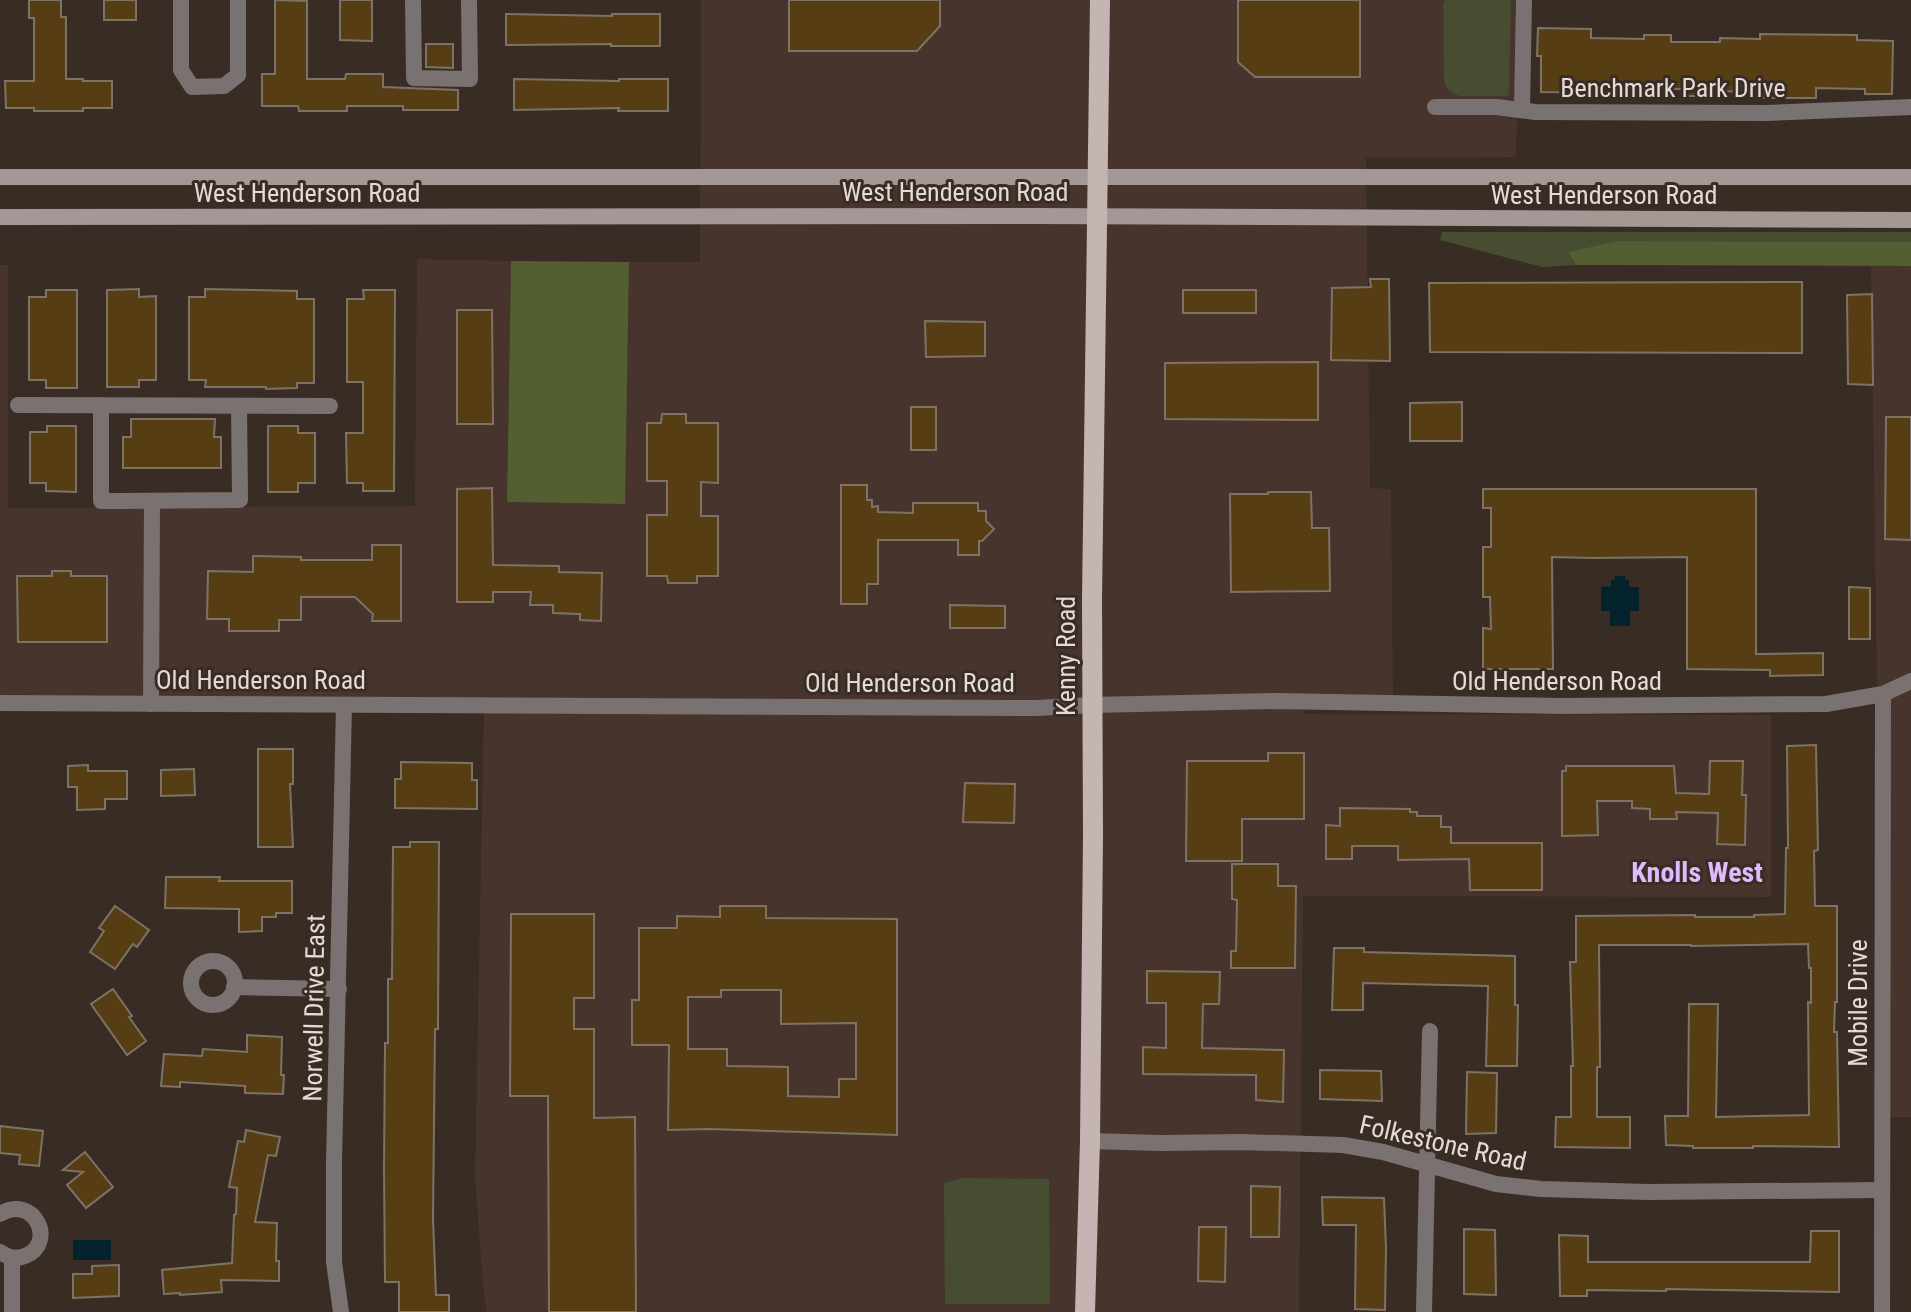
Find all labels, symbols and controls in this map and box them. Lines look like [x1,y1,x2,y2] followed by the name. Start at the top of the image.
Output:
[1560,73,1786,103] street label: Benchmark Park Drive
[842,177,1068,207] street label: West Henderson Road
[194,178,420,208] street label: West Henderson Road
[1491,180,1717,210] street label: West Henderson Road
[1051,596,1081,716] street label: Kenny Road
[156,665,366,695] street label: Old Henderson Road
[1452,666,1662,696] street label: Old Henderson Road
[805,668,1015,698] street label: Old Henderson Road
[1631,856,1763,889] district label: Knolls West
[297,914,331,1102] street label: Norwell Drive East
[1843,939,1873,1067] street label: Mobile Drive
[1357,1109,1529,1177] street label: Folkestone Road

